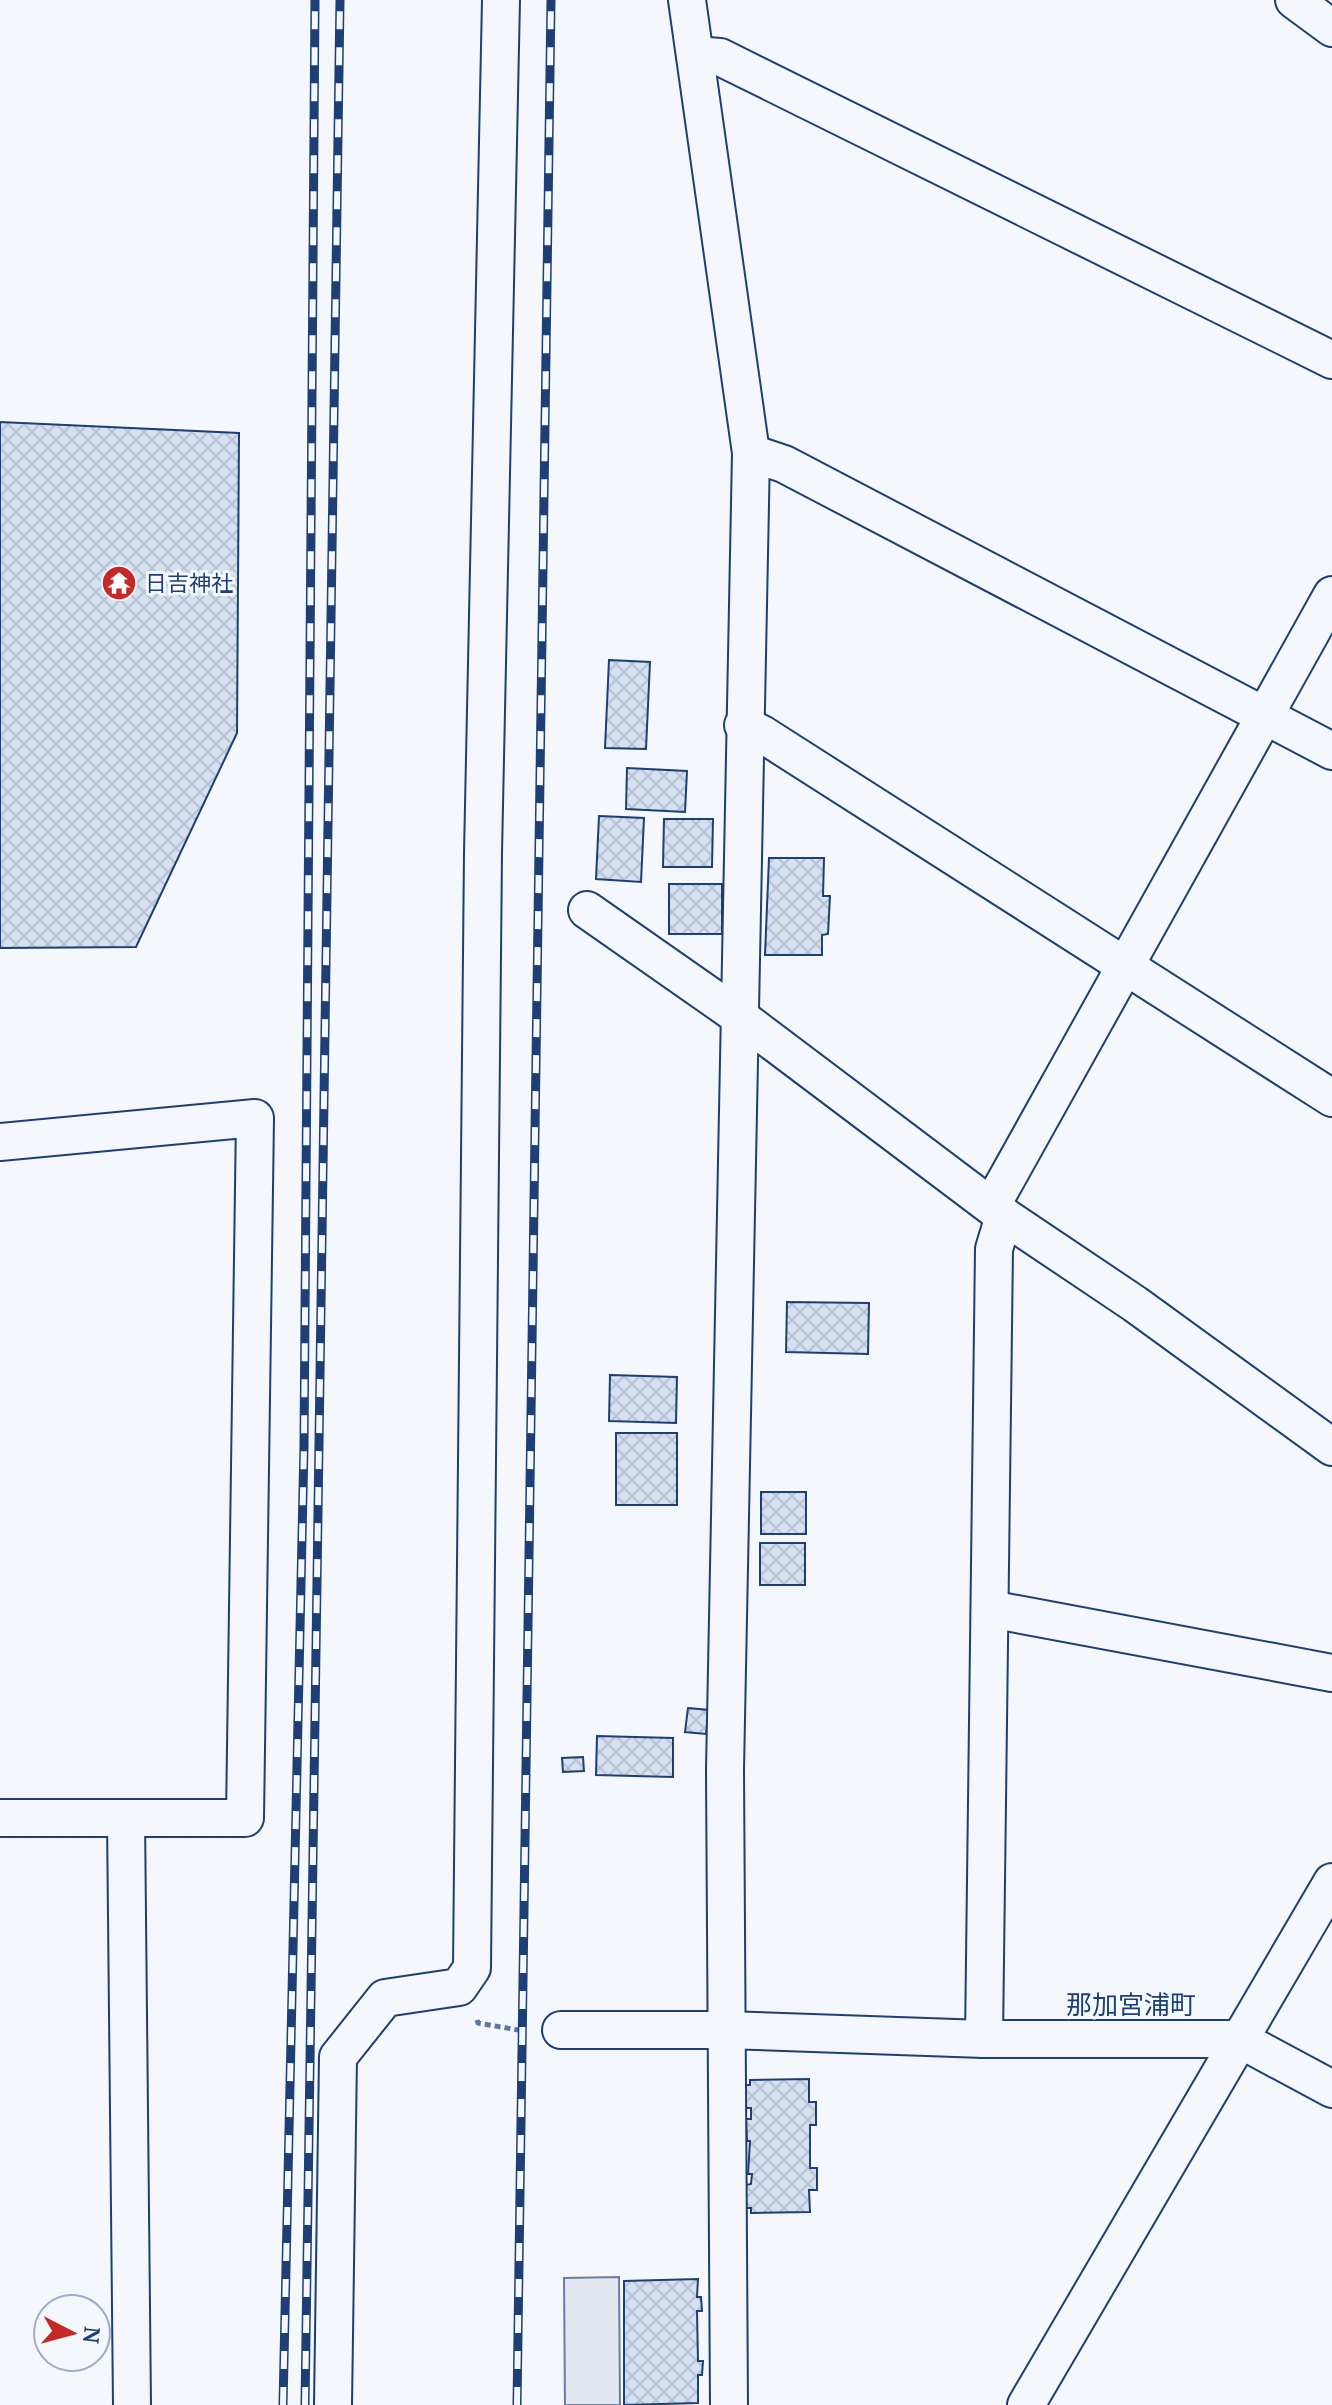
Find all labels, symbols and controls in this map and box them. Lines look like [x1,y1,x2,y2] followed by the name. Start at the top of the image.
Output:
[100,564,138,602] temple icon: 日吉神社
[145,568,233,597] place label: 日吉神社
[1066,1987,1196,2021] district label: 那加宮浦町
[32,2293,112,2373] north arrow
[77,2325,108,2345] text: N

